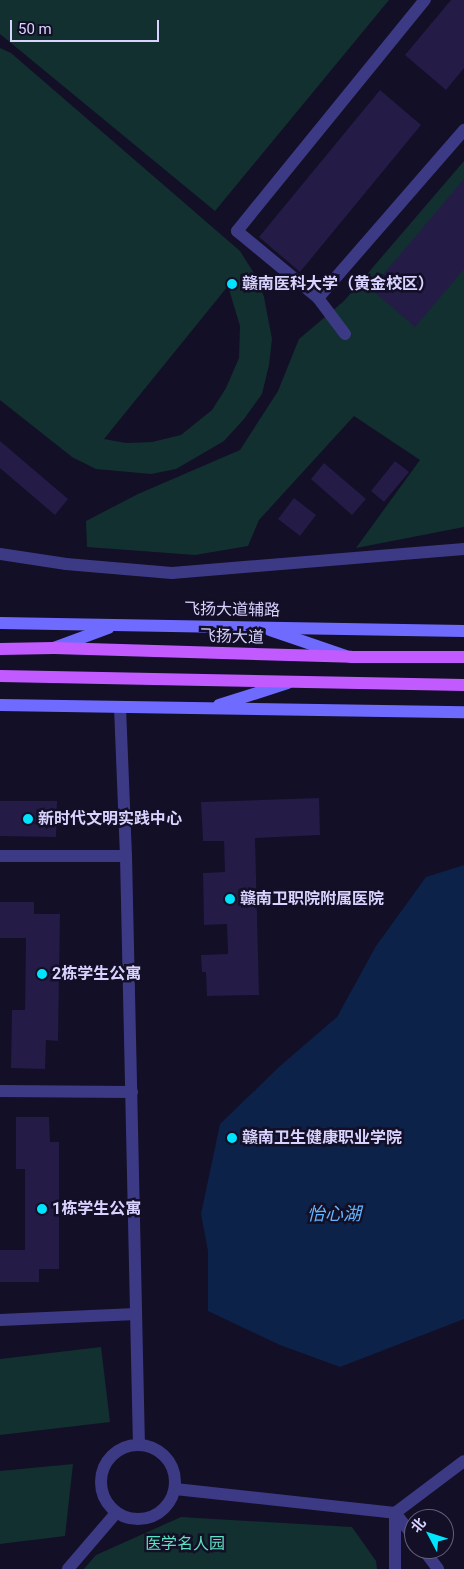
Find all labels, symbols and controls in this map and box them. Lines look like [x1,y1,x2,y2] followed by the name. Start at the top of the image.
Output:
[12,10,161,42] scale bar
[18,20,52,38] text: 50 m
[242,274,434,294] place label: 赣南医科大学（黄金校区）
[226,278,238,290] marker: 赣南医科大学（黄金校区）
[184,600,280,620] street label: 飞扬大道辅路
[200,626,264,648] street label: 飞扬大道
[38,809,182,829] place label: 新时代文明实践中心
[22,813,34,825] marker: 新时代文明实践中心
[240,889,384,909] place label: 赣南卫职院附属医院
[224,893,236,905] marker: 赣南卫职院附属医院
[52,964,141,984] place label: 2栋学生公寓
[36,968,48,980] marker: 2栋学生公寓
[242,1128,402,1148] place label: 赣南卫生健康职业学院
[226,1132,238,1144] marker: 赣南卫生健康职业学院
[52,1199,141,1219] place label: 1栋学生公寓
[36,1203,48,1215] marker: 1栋学生公寓
[307,1203,361,1225] water label: 怡心湖
[404,1509,454,1559] north arrow
[408,1514,429,1536] text: 北
[145,1534,225,1554] park label: 医学名人园

